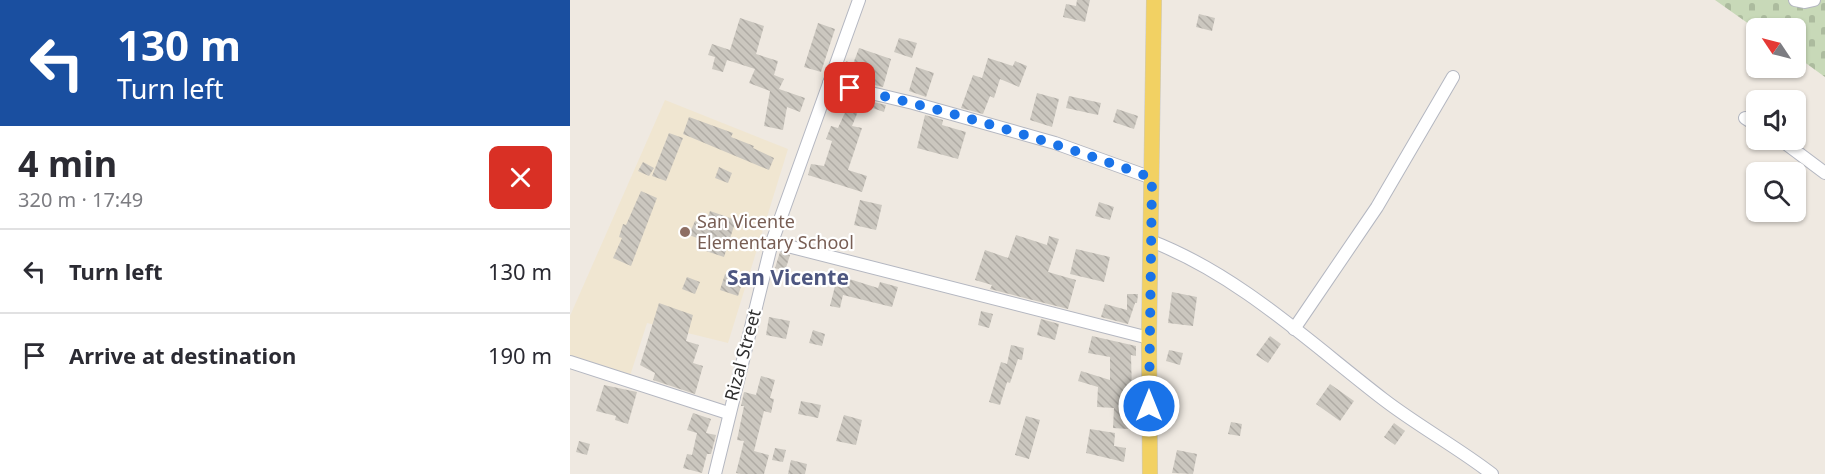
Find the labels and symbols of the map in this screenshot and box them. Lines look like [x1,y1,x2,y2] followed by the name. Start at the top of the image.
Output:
[1746,18,1806,78] north arrow
[824,62,875,113] pin
[697,209,854,254] place label: San Vicente Elementary School
[678,225,692,239] marker: San Vicente Elementary School
[727,263,849,291] district label: San Vicente
[718,306,766,403] street label: Rizal Street
[1117,374,1181,438] position arrow

